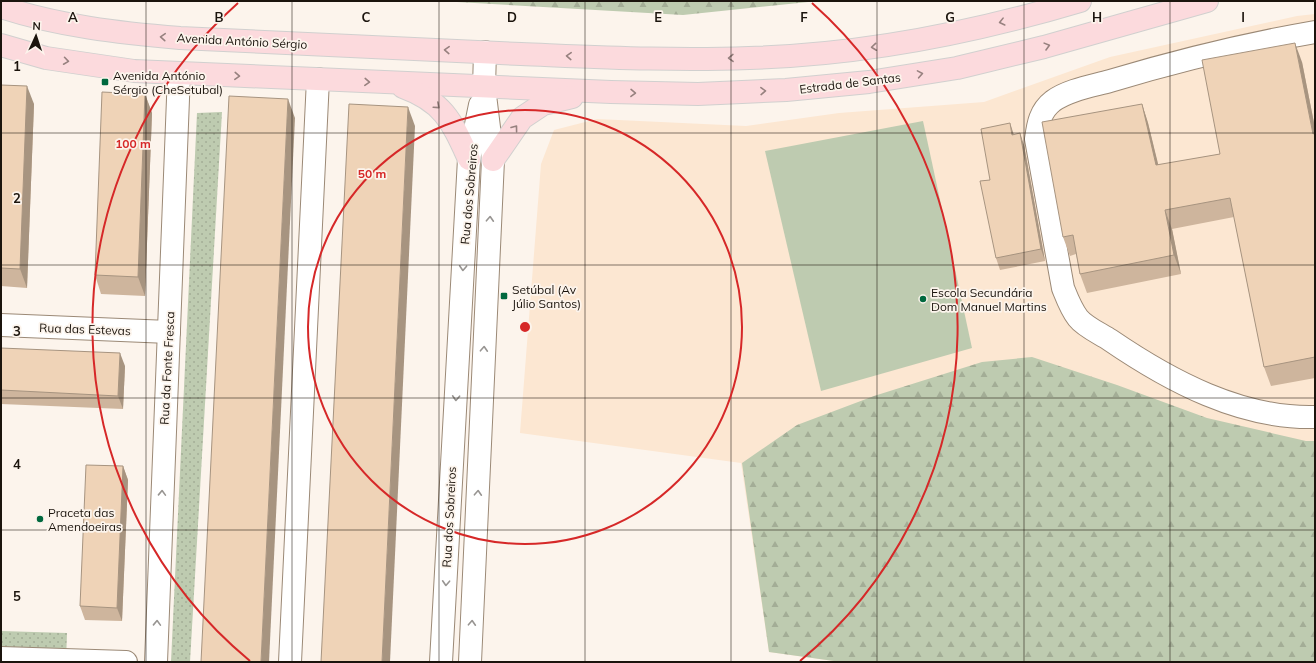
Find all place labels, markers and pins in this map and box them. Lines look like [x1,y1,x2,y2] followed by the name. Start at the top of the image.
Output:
[113,68,223,97] place label: Avenida António Sérgio (CheSetubal)
[100,77,110,87] marker: Avenida António Sérgio (CheSetubal)
[512,282,581,311] place label: Setúbal (Av Júlio Santos)
[931,285,1047,314] place label: Escola Secundária Dom Manuel Martins
[499,291,509,301] marker: Setúbal (Av Júlio Santos)
[918,294,928,304] marker: Escola Secundária Dom Manuel Martins
[518,320,532,334] centre of rings
[48,505,122,534] place label: Praceta das Amendoeiras
[35,514,45,524] marker: Praceta das Amendoeiras

